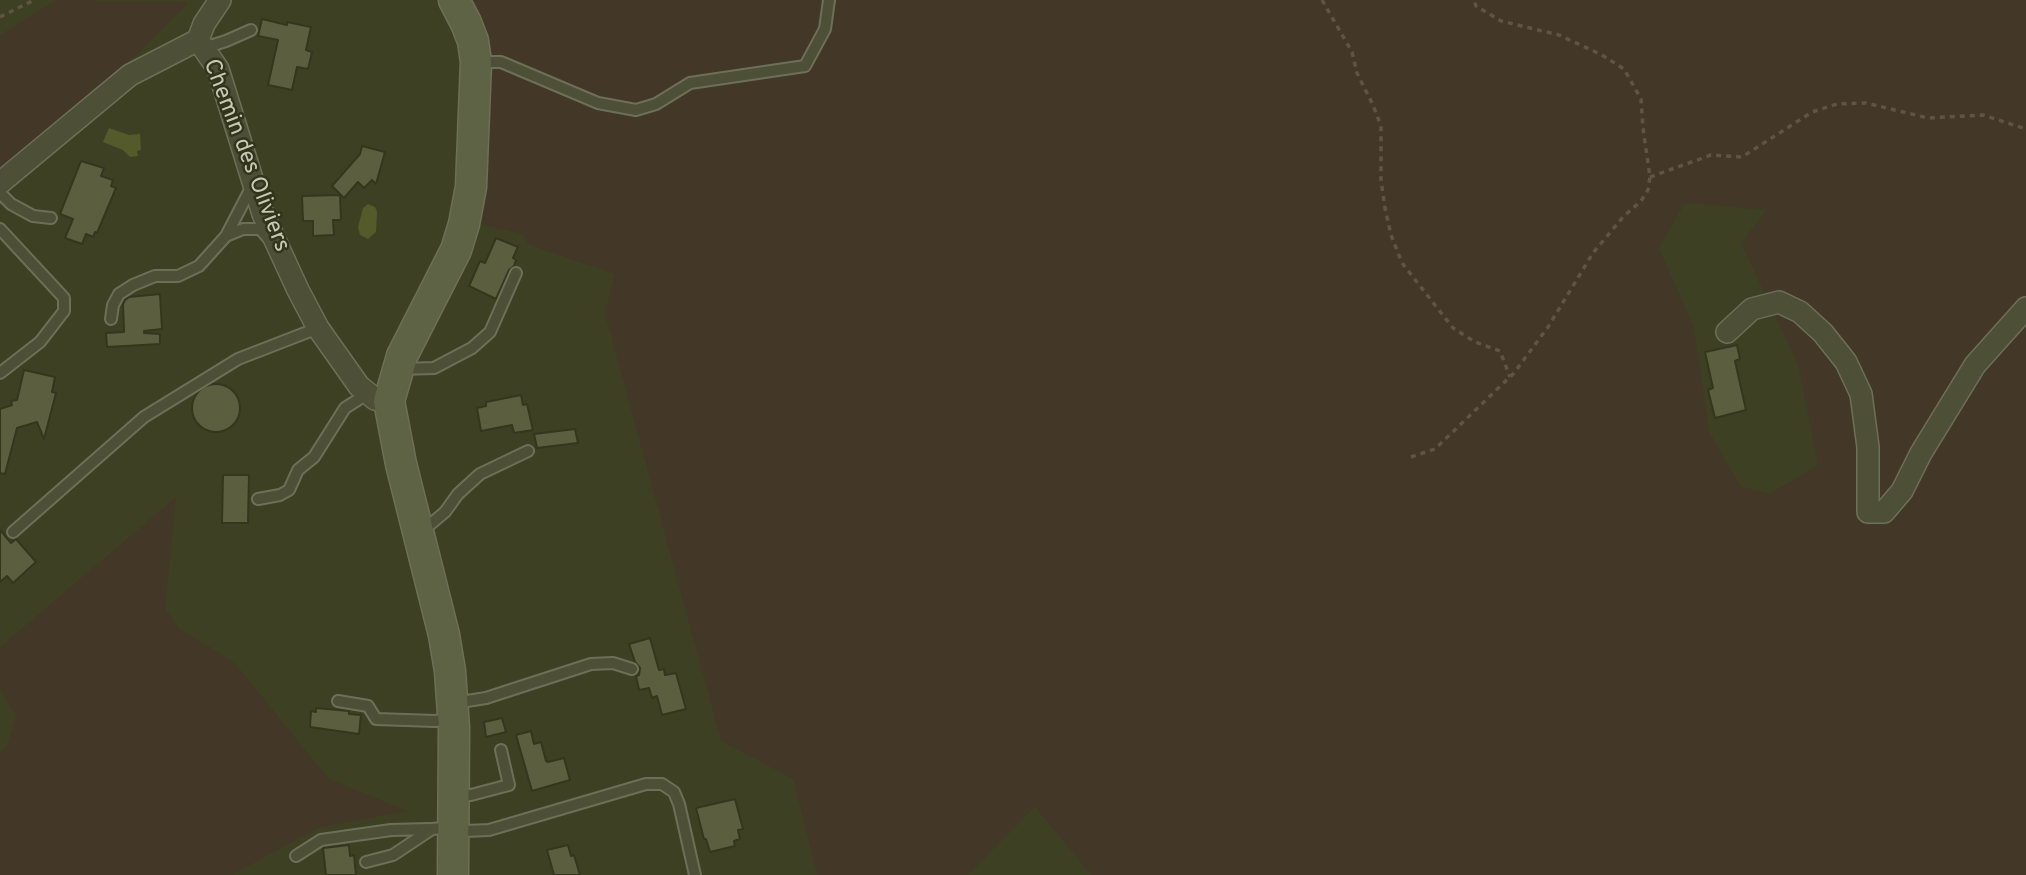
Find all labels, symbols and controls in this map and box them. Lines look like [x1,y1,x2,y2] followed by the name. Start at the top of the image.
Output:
[196,56,294,256] street label: Chemin des Oliviers

